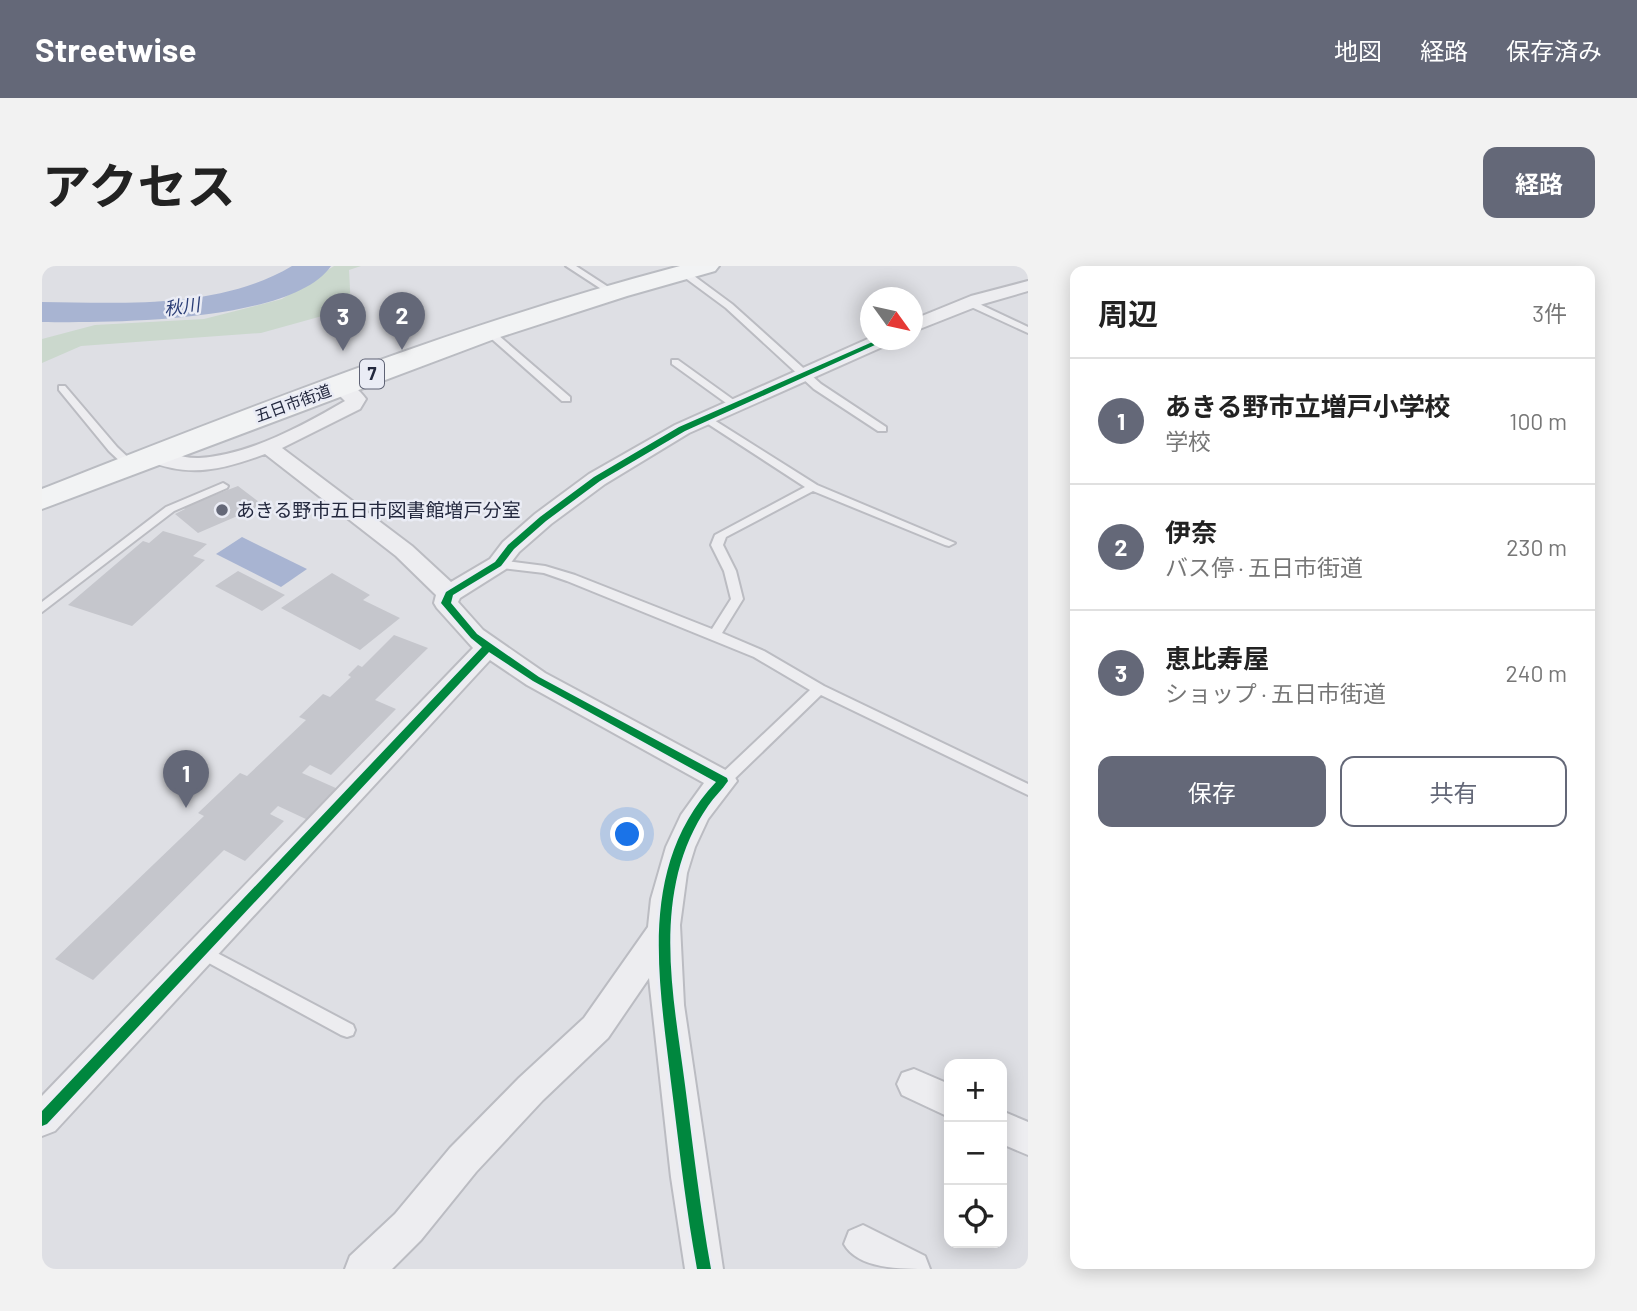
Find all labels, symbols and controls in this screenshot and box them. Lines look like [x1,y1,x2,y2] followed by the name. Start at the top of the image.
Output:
[35,29,196,69] text: Streetwise
[1334,36,1382,65] text: 地図
[1420,36,1468,65] text: 経路
[1506,36,1602,65] text: 保存済み
[1483,147,1595,218] button: 経路
[42,155,236,214] text: アクセス
[860,287,923,350] north arrow
[163,292,203,319] water label: 秋川
[379,292,425,350] pin: 2
[320,293,366,351] pin: 3
[1098,295,1158,331] text: 周辺
[1532,299,1567,327] text: 3件
[360,360,384,388] road number: 7
[252,380,334,425] street label: 五日市街道
[1165,390,1450,421] text: あきる野市立増戸小学校
[1117,407,1125,435] text: 1
[1509,407,1567,435] text: 100 m
[1165,427,1211,455] text: 学校
[236,498,521,521] place label: あきる野市五日市図書館増戸分室
[214,502,230,518] marker: あきる野市五日市図書館増戸分室
[1165,516,1217,547] text: 伊奈
[1115,533,1127,561] text: 2
[1506,533,1567,561] text: 230 m
[1165,553,1363,581] text: バス停 · 五日市街道
[1165,642,1269,673] text: 恵比寿屋
[1115,659,1127,687] text: 3
[1505,659,1567,687] text: 240 m
[1165,679,1386,707] text: ショップ · 五日市街道
[163,750,209,808] pin: 1
[1098,756,1326,827] button: 保存
[1340,756,1567,827] button: 共有
[610,817,644,851] your location
[944,1059,1007,1248] map controls
[944,1059,1007,1122] button: +
[944,1122,1007,1185] button: −
[944,1185,1007,1248] button: locate

